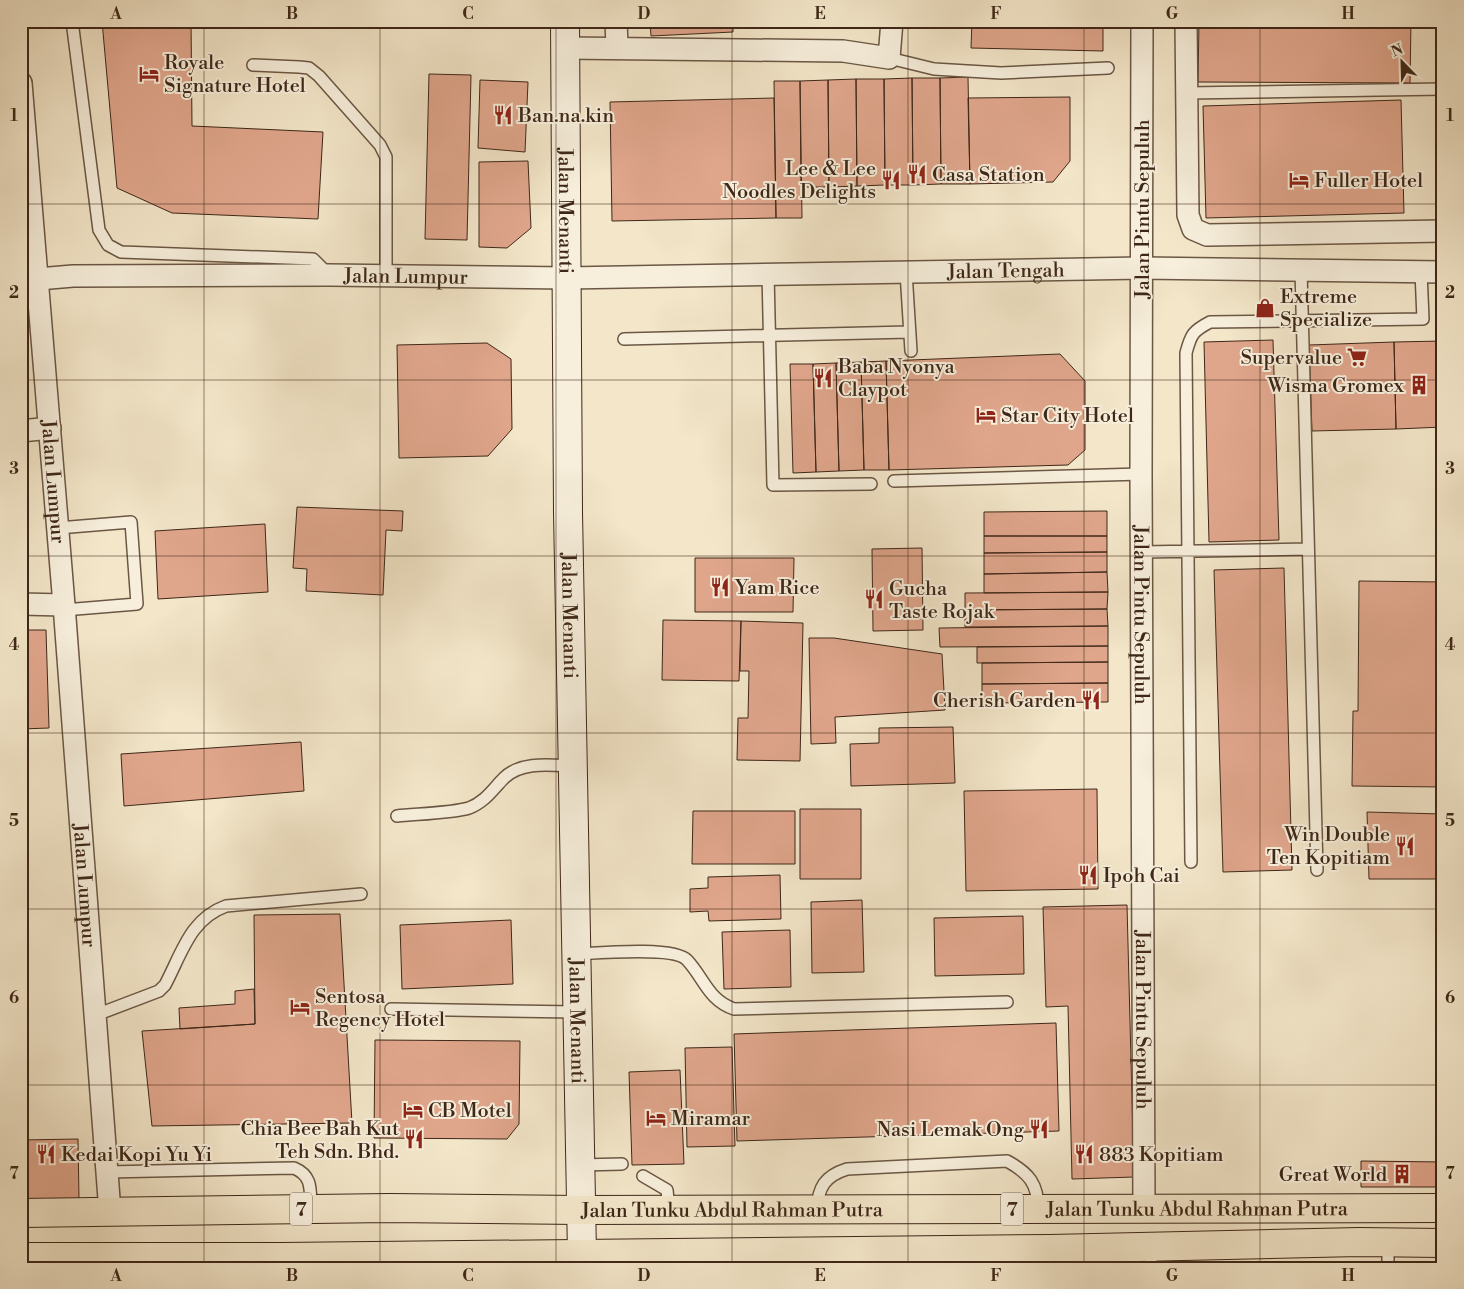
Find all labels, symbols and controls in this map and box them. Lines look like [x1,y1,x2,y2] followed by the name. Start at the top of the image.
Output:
[109,4,122,24] text: A
[286,4,298,24] text: B
[462,4,474,24] text: C
[638,4,651,24] text: D
[814,4,826,24] text: E
[990,4,1002,24] text: F
[1166,4,1179,24] text: G
[1341,4,1355,24] text: H
[1376,38,1426,88] north arrow
[1389,41,1406,61] text: N
[164,51,306,99] place label: Royale Signature Hotel
[138,63,160,85] hotel icon: Royale Signature Hotel
[492,104,514,126] restaurant icon: Ban.na.kin
[517,104,614,129] place label: Ban.na.kin
[10,106,18,126] text: 1
[1446,106,1454,126] text: 1
[1131,119,1156,300] street label: Jalan Pintu Sepuluh
[552,147,578,275] street label: Jalan Menanti
[722,157,876,205] place label: Lee & Lee Noodles Delights
[906,163,928,185] restaurant icon: Casa Station
[932,163,1045,188] place label: Casa Station
[880,169,902,191] restaurant icon: Lee & Lee Noodles Delights
[1288,169,1310,191] hotel icon: Fuller Hotel
[1314,169,1423,194] place label: Fuller Hotel
[946,258,1065,285] street label: Jalan Tengah
[342,264,469,291] street label: Jalan Lumpur
[9,283,19,303] text: 2
[1445,283,1455,303] text: 2
[1280,285,1372,333] place label: Extreme Specialize
[1254,297,1276,319] shop icon: Extreme Specialize
[1241,346,1342,371] place label: Supervalue
[1346,346,1368,368] supermarket icon: Supervalue
[837,355,956,403] place label: Baba Nyonya Claypot
[812,367,834,389] restaurant icon: Baba Nyonya Claypot
[1266,374,1405,399] place label: Wisma Gromex
[1408,374,1430,396] building icon: Wisma Gromex
[975,404,997,426] hotel icon: Star City Hotel
[1001,404,1134,429] place label: Star City Hotel
[35,418,70,545] street label: Jalan Lumpur
[9,459,19,479] text: 3
[1445,459,1455,479] text: 3
[1127,524,1153,705] street label: Jalan Pintu Sepuluh
[555,552,582,680] street label: Jalan Menanti
[709,576,731,598] restaurant icon: Yam Rice
[734,576,819,601] place label: Yam Rice
[889,577,996,625] place label: Gucha Taste Rojak
[863,588,885,610] restaurant icon: Gucha Taste Rojak
[9,635,20,655] text: 4
[1445,635,1456,655] text: 4
[933,689,1076,714] place label: Cherish Garden
[1080,689,1102,711] restaurant icon: Cherish Garden
[9,811,19,831] text: 5
[1445,811,1455,831] text: 5
[67,822,101,949] street label: Jalan Lumpur
[1267,823,1390,871] place label: Win Double Ten Kopitiam
[1394,835,1416,857] restaurant icon: Win Double Ten Kopitiam
[1077,864,1099,886] restaurant icon: Ipoh Cai
[1103,864,1180,889] place label: Ipoh Cai
[1129,929,1155,1110] street label: Jalan Pintu Sepuluh
[562,957,590,1085] street label: Jalan Menanti
[315,985,445,1033] place label: Sentosa Regency Hotel
[9,988,19,1008] text: 6
[1445,988,1455,1008] text: 6
[289,996,311,1018] hotel icon: Sentosa Regency Hotel
[402,1099,424,1121] hotel icon: CB Motel
[428,1099,512,1124] place label: CB Motel
[645,1107,667,1129] hotel icon: Miramar
[671,1107,751,1132] place label: Miramar
[241,1117,399,1165] place label: Chia Bee Bah Kut Teh Sdn. Bhd.
[876,1118,1025,1143] place label: Nasi Lemak Ong
[1028,1118,1050,1140] restaurant icon: Nasi Lemak Ong
[403,1128,425,1150] restaurant icon: Chia Bee Bah Kut Teh Sdn. Bhd.
[35,1143,57,1165] restaurant icon: Kedai Kopi Yu Yi
[61,1143,212,1168] place label: Kedai Kopi Yu Yi
[1073,1143,1095,1165] restaurant icon: 883 Kopitiam
[1099,1143,1224,1168] place label: 883 Kopitiam
[1279,1163,1388,1188] place label: Great World
[1391,1163,1413,1185] building icon: Great World
[9,1164,19,1184] text: 7
[1445,1164,1455,1184] text: 7
[290,1192,312,1226] road number: 7
[1001,1192,1023,1226] road number: 7
[1045,1197,1349,1223] street label: Jalan Tunku Abdul Rahman Putra
[580,1198,884,1224] street label: Jalan Tunku Abdul Rahman Putra
[109,1266,122,1286] text: A
[286,1266,298,1286] text: B
[462,1266,474,1286] text: C
[638,1266,651,1286] text: D
[814,1266,826,1286] text: E
[990,1266,1002,1286] text: F
[1166,1266,1179,1286] text: G
[1341,1266,1355,1286] text: H

